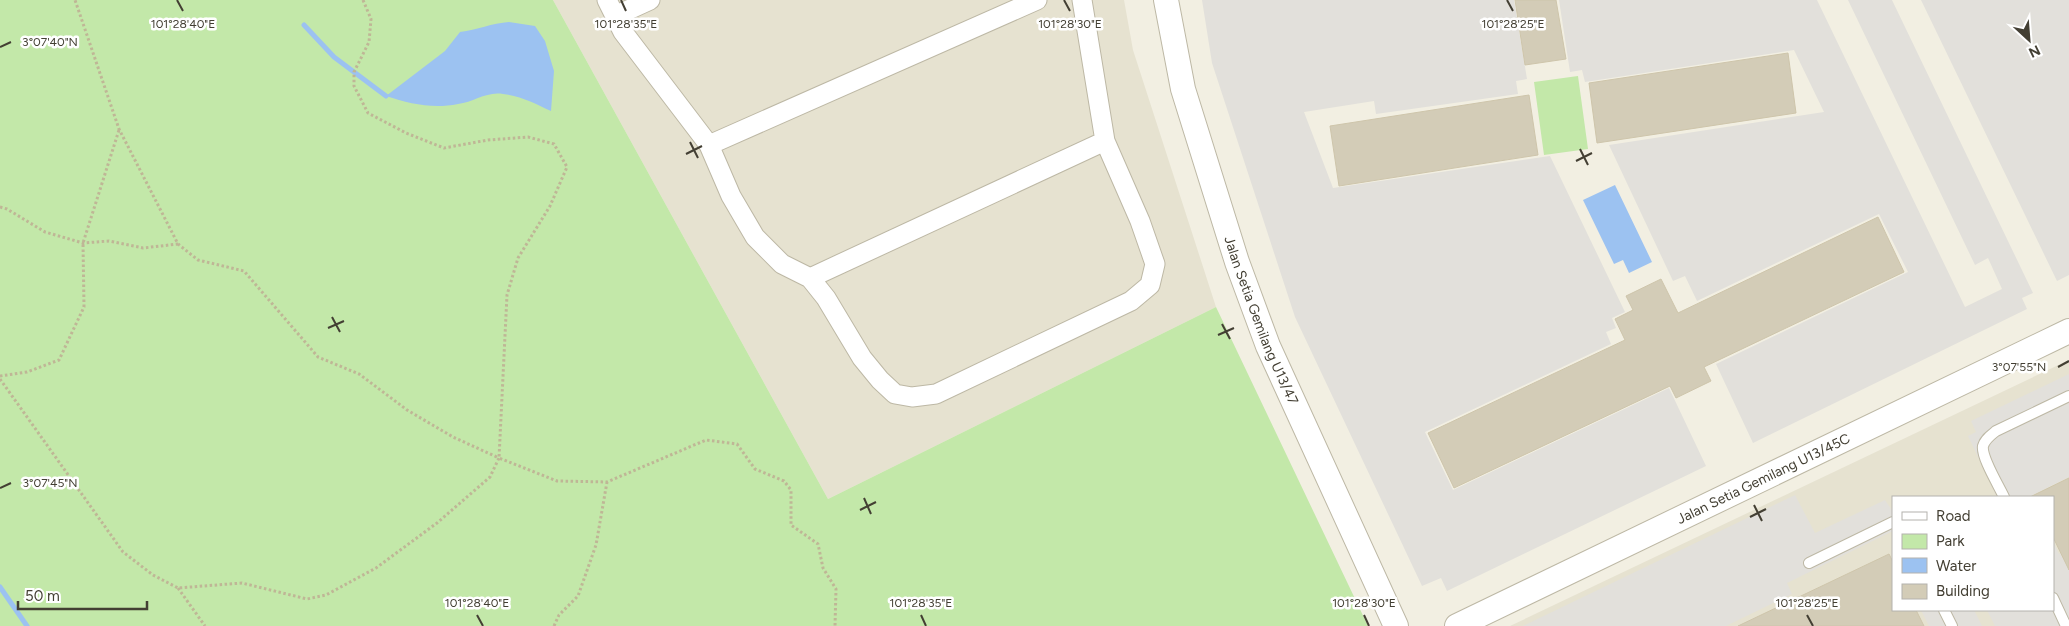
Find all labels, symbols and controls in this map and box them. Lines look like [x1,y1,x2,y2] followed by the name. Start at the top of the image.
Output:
[2004,15,2054,65] north arrow
[151,17,215,31] text: 101°28'40"E
[595,17,657,31] text: 101°28'35"E
[1038,17,1102,31] text: 101°28'30"E
[1481,17,1545,31] text: 101°28'25"E
[22,35,78,49] text: 3°07'40"N
[2026,41,2043,61] text: N
[1220,234,1302,408] street label: Jalan Setia Gemilang U13/47
[1992,360,2046,374] text: 3°07'55"N
[1674,430,1853,528] street label: Jalan Setia Gemilang U13/45C
[23,476,77,490] text: 3°07'45"N
[1892,496,2054,611] legend
[1936,507,1971,525] text: Road
[1936,532,1965,550] text: Park
[1936,557,1976,575] text: Water
[18,578,146,610] scale bar
[1936,582,1990,600] text: Building
[25,587,60,605] text: 50 m
[445,596,509,610] text: 101°28'40"E
[890,596,952,610] text: 101°28'35"E
[1332,596,1396,610] text: 101°28'30"E
[1775,596,1839,610] text: 101°28'25"E

